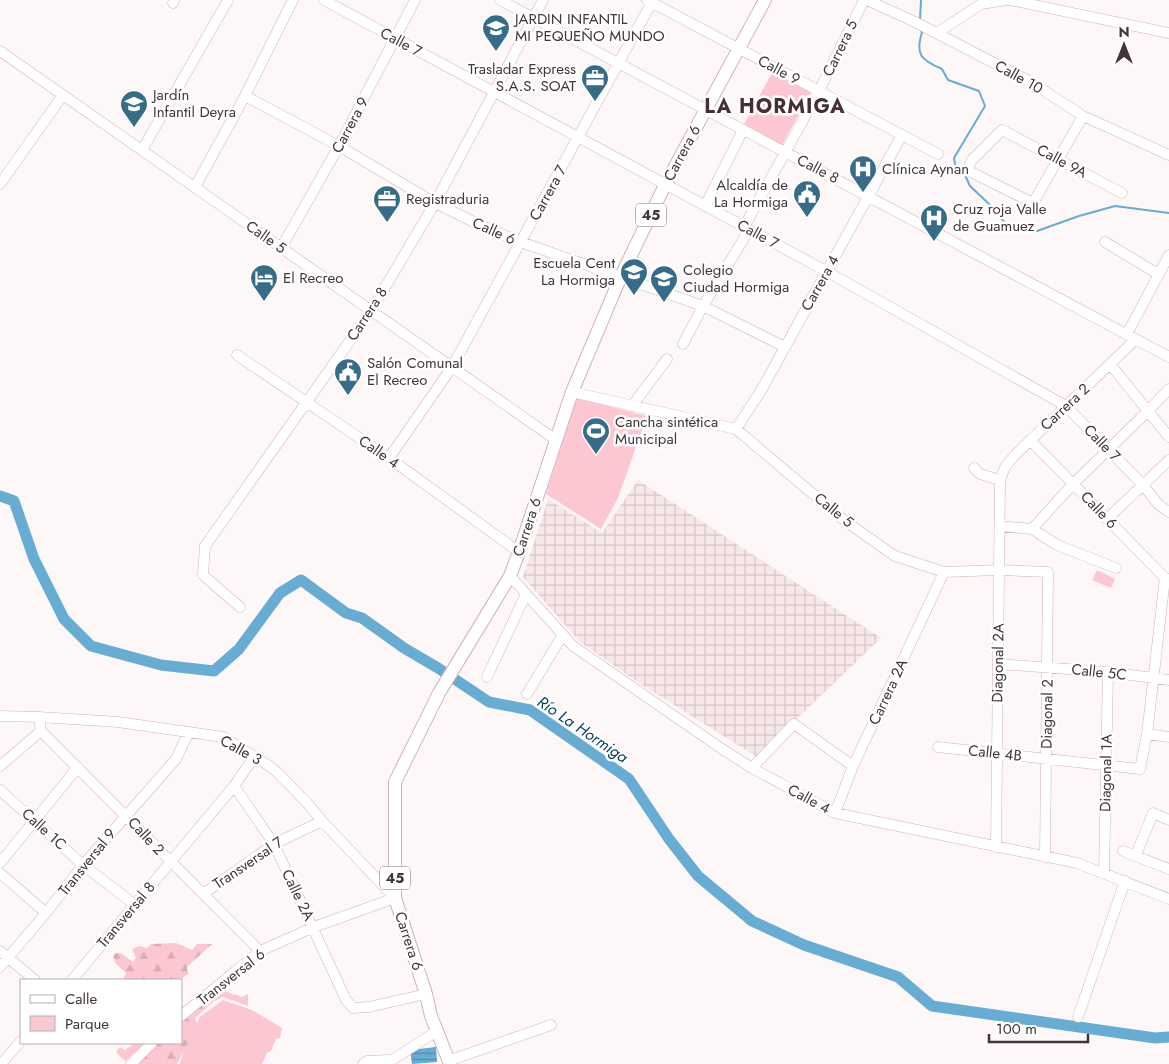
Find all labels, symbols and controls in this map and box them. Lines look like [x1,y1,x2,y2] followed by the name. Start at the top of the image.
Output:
[513,8,665,47] place label: JARDIN INFANTIL MI PEQUEÑO MUNDO
[481,13,511,52] school or university icon: JARDIN INFANTIL MI PEQUEÑO MUNDO
[817,16,863,80] street label: Carrera 5
[1099,20,1149,70] north arrow
[376,22,426,62] street label: Calle 7
[1118,22,1130,42] text: N
[754,50,804,90] street label: Calle 9
[991,55,1047,99] street label: Calle 10
[468,58,576,97] place label: Trasladar Express S.A.S. SOAT
[580,63,610,102] office icon: Trasladar Express S.A.S. SOAT
[151,84,236,123] place label: Jardín Infantil Deyra
[119,89,149,128] school or university icon: Jardín Infantil Deyra
[704,92,846,121] district label: LA HORMIGA
[326,93,374,157] street label: Carrera 9
[658,121,706,185] street label: Carrera 6
[1033,139,1091,183] street label: Calle 9A
[793,149,843,189] street label: Calle 8
[848,154,878,193] hospital icon: Clínica Aynan
[882,158,969,180] place label: Clínica Aynan
[524,161,572,225] street label: Carrera 7
[714,174,788,213] place label: Alcaldía de La Hormiga
[792,179,822,218] public building icon: Alcaldía de La Hormiga
[372,184,402,223] office icon: Registraduria
[406,188,489,210] place label: Registraduria
[953,198,1047,237] place label: Cruz roja Valle de Guamuez
[919,203,949,242] hospital icon: Cruz roja Valle de Guamuez
[636,204,666,226] road number: 45
[469,212,519,250] street label: Calle 6
[733,214,783,254] street label: Calle 7
[241,215,291,259] street label: Calle 5
[796,251,845,315] street label: Carrera 4
[533,252,615,291] place label: Escuela Cent La Hormiga
[619,257,649,296] school or university icon: Escuela Cent La Hormiga
[683,259,789,298] place label: Colegio Ciudad Hormiga
[249,263,279,302] hotel icon: El Recreo
[649,264,679,303] school or university icon: Colegio Ciudad Hormiga
[283,267,343,289] place label: El Recreo
[341,283,393,345] street label: Carrera 8
[367,352,463,391] place label: Salón Comunal El Recreo
[333,357,363,396] public building icon: Salón Comunal El Recreo
[1035,378,1095,436] street label: Carrera 2
[615,411,718,450] place label: Cancha sintética Municipal
[581,416,611,455] sports icon: Cancha sintética Municipal
[1079,419,1125,467] street label: Calle 7
[354,430,404,474] street label: Calle 4
[1075,486,1123,534] street label: Calle 6
[810,487,858,533] street label: Calle 5
[507,495,547,559] street label: Carrera 6
[986,623,1010,703] street label: Diagonal 2A
[863,655,913,729] street label: Carrera 2A
[1070,658,1128,686] street label: Calle 5C
[1035,679,1059,749] street label: Diagonal 2
[533,690,633,769] water label: Río La Hormiga
[216,730,266,770] street label: Calle 3
[1094,734,1118,812] street label: Diagonal 1A
[967,739,1023,767] street label: Calle 4B
[784,779,834,819] street label: Calle 4
[17,803,71,855] street label: Calle 1C
[123,812,169,860] street label: Calle 2
[53,824,121,900] street label: Transversal 9
[209,831,288,895] street label: Transversal 7
[276,865,320,925] street label: Calle 2A
[380,866,410,890] road number: 45
[92,877,160,953] street label: Transversal 8
[389,909,429,973] street label: Carrera 6
[192,943,270,1011] street label: Transversal 6
[20,979,182,1044] legend
[65,988,97,1010] text: Calle
[989,1012,1088,1044] scale bar
[65,1013,109,1035] text: Parque
[996,1018,1037,1040] text: 100 m

